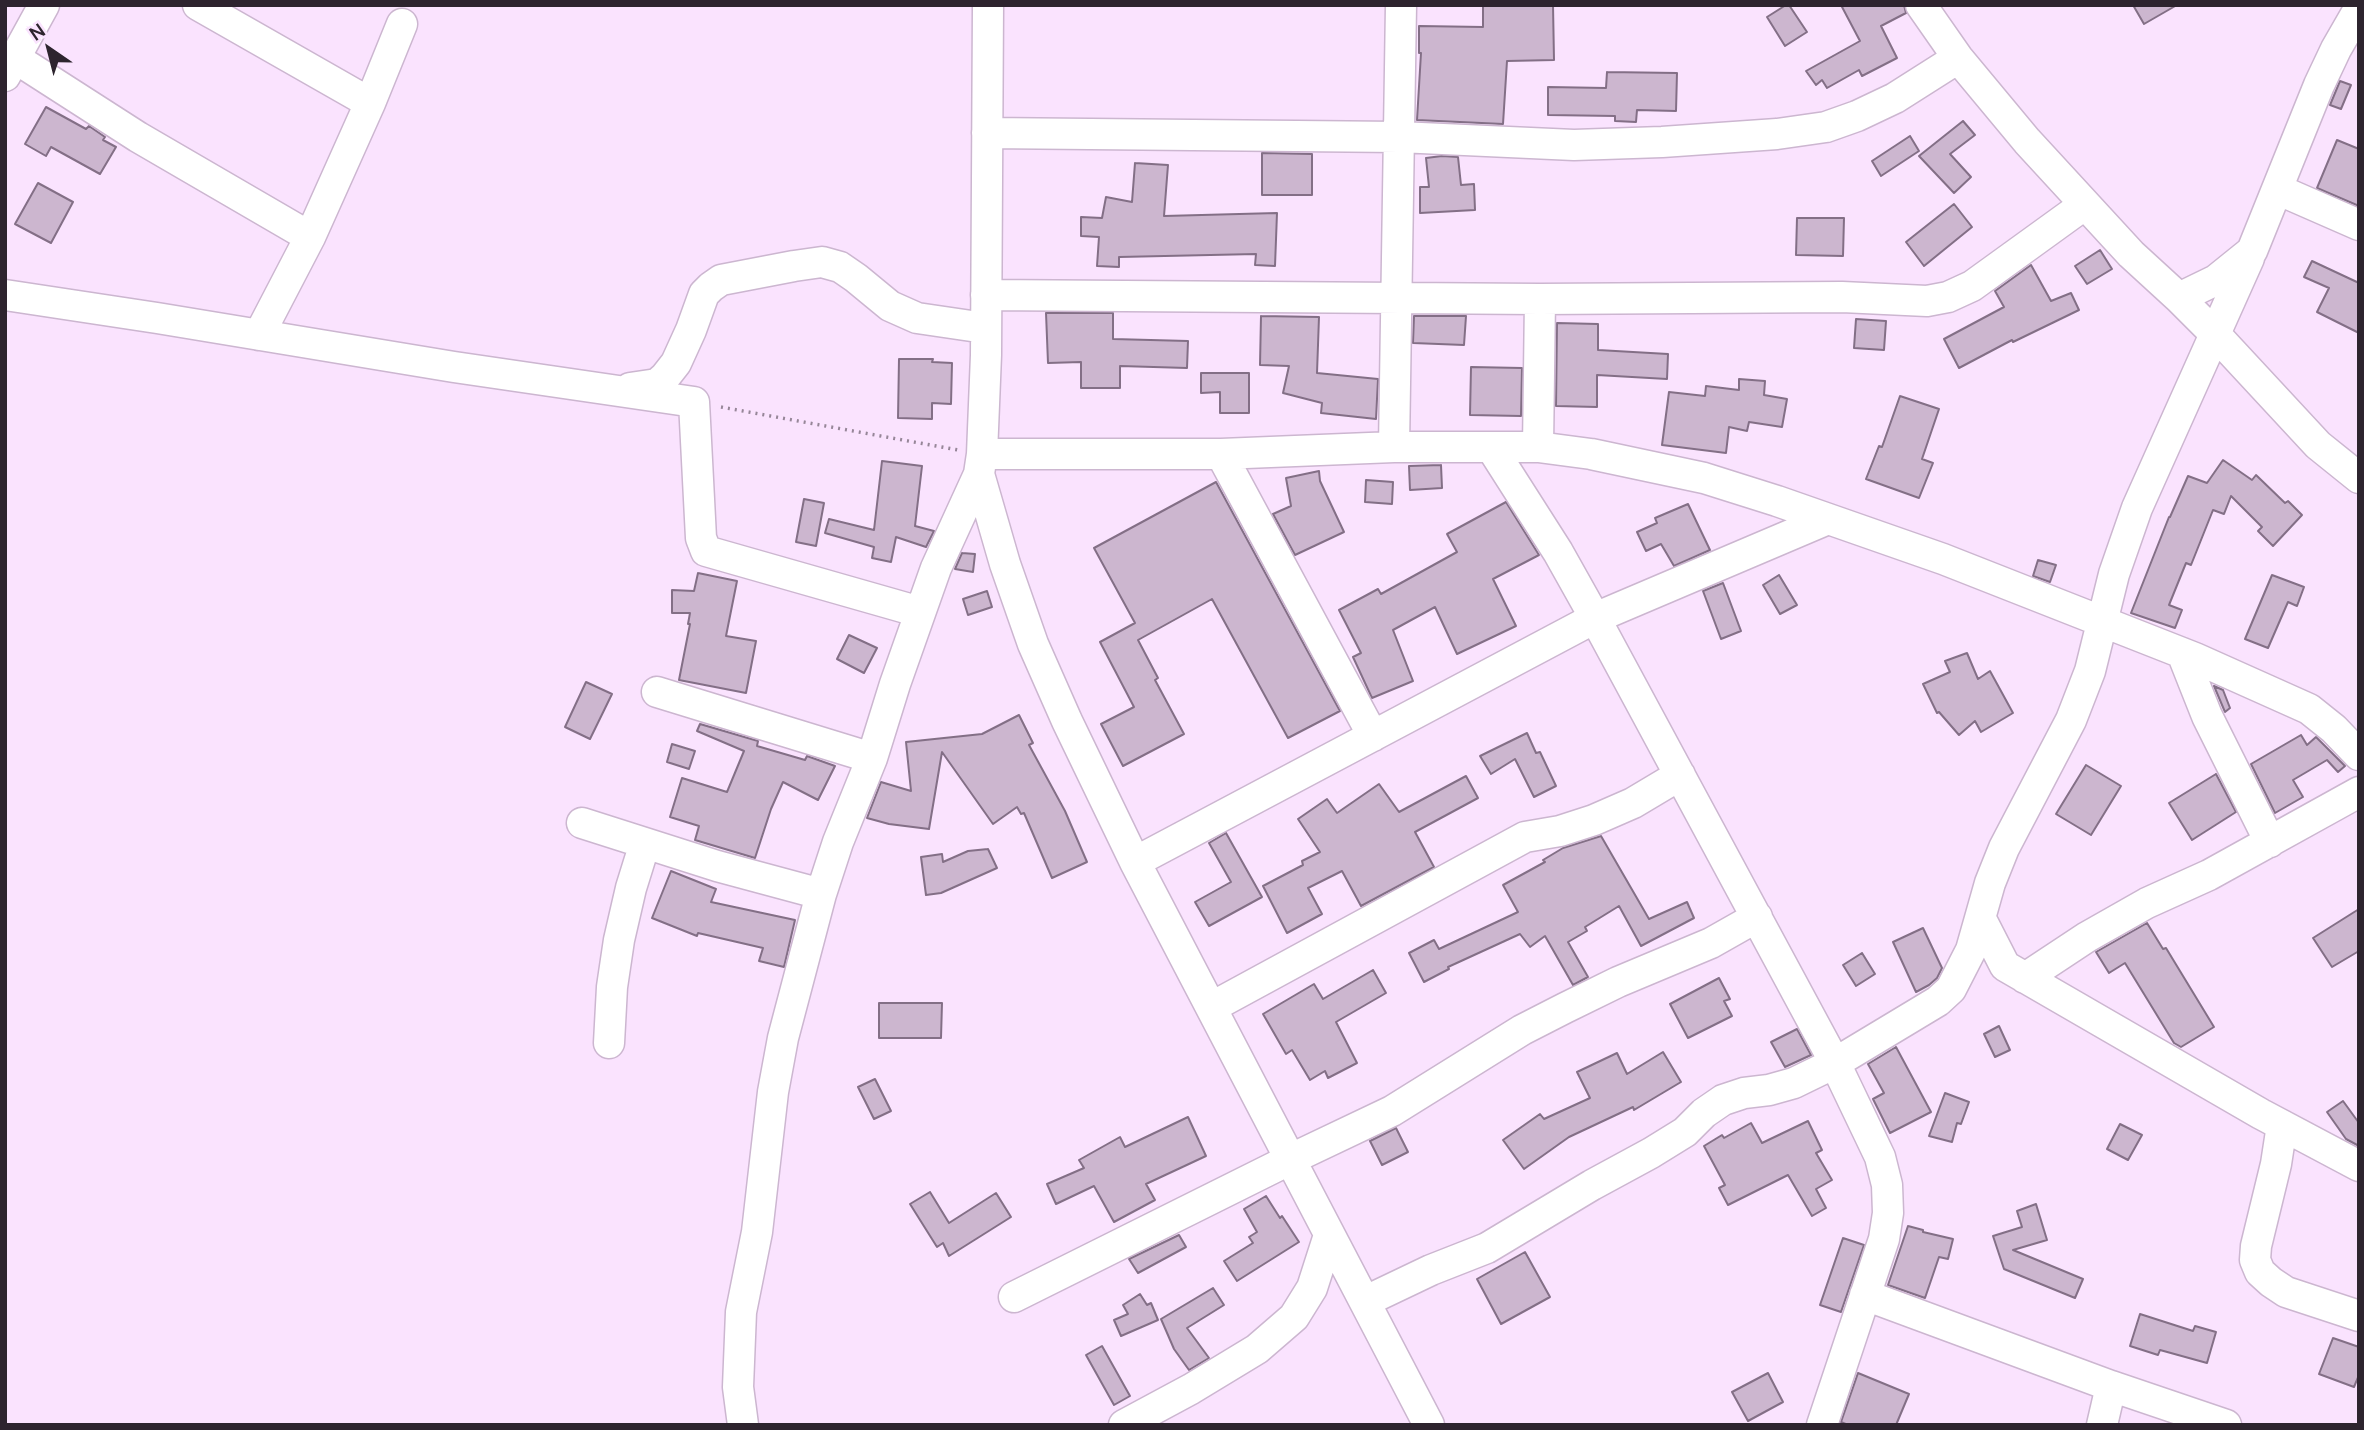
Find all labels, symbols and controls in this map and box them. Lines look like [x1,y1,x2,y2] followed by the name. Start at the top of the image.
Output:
[14,14,84,84] north arrow
[24,17,50,46] text: N

